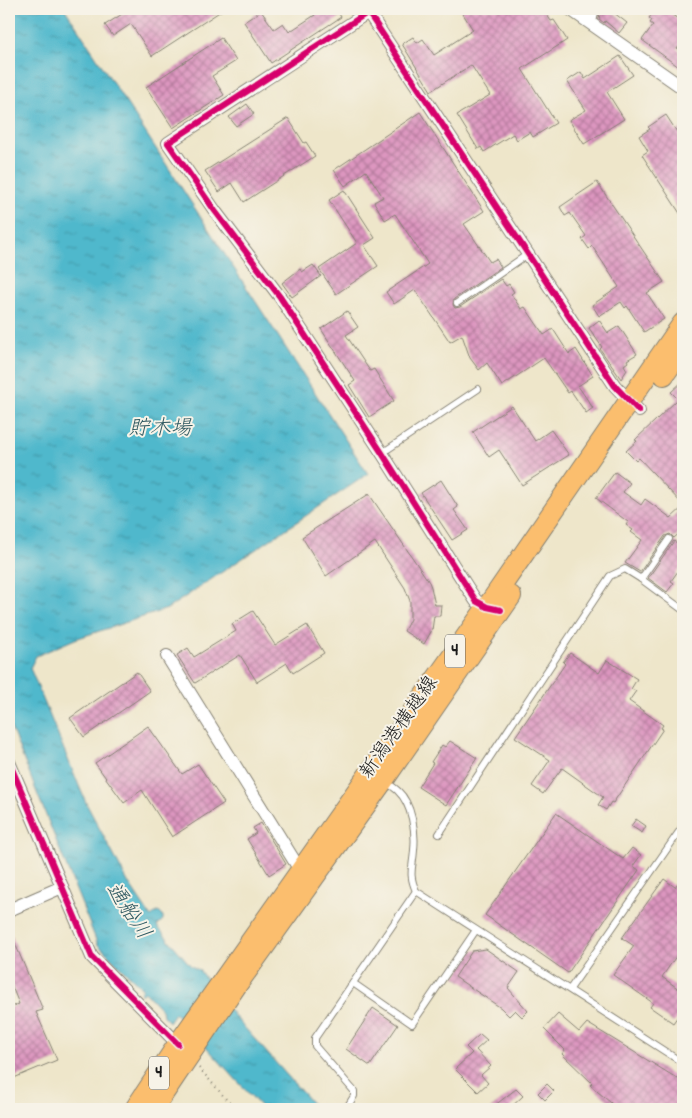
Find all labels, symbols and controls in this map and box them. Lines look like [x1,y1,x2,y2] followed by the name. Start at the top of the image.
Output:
[129,415,193,445] water label: 貯木場
[445,634,465,668] road number: 4
[354,671,446,785] street label: 新潟港横越線
[97,877,157,947] water label: 通船川
[149,1056,169,1090] road number: 4

